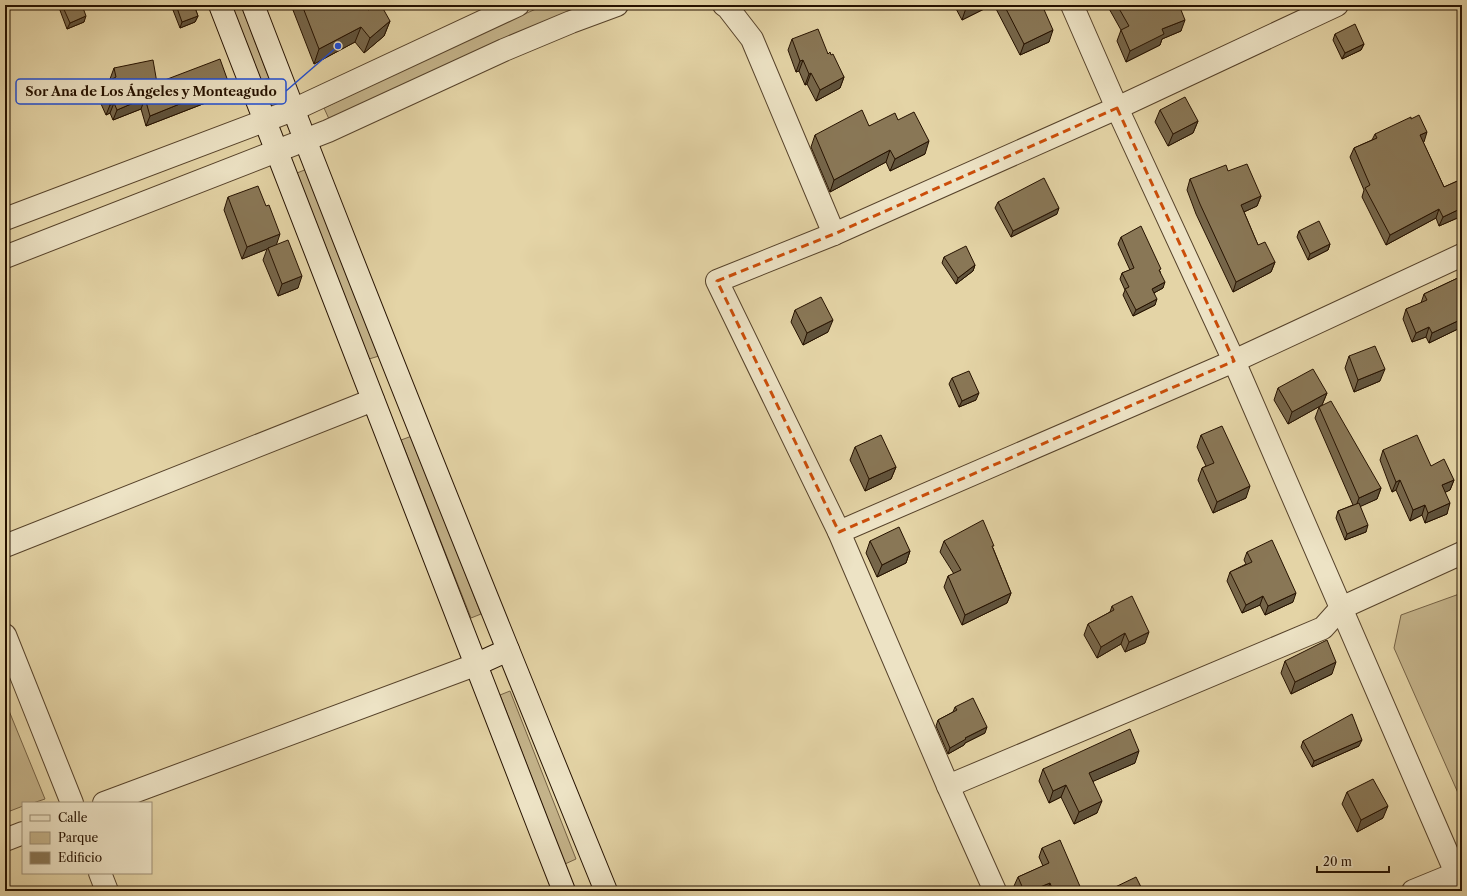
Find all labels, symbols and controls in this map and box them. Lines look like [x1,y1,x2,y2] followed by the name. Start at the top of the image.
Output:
[16,79,286,104] callout: Sor Ana de Los Ángeles y Monteagudo
[25,83,277,99] text: Sor Ana de Los Ángeles y Monteagudo
[22,802,152,874] legend
[58,810,88,825] text: Calle
[58,830,99,845] text: Parque
[1317,848,1389,874] scale bar
[58,850,102,865] text: Edificio
[1323,854,1352,869] text: 20 m

